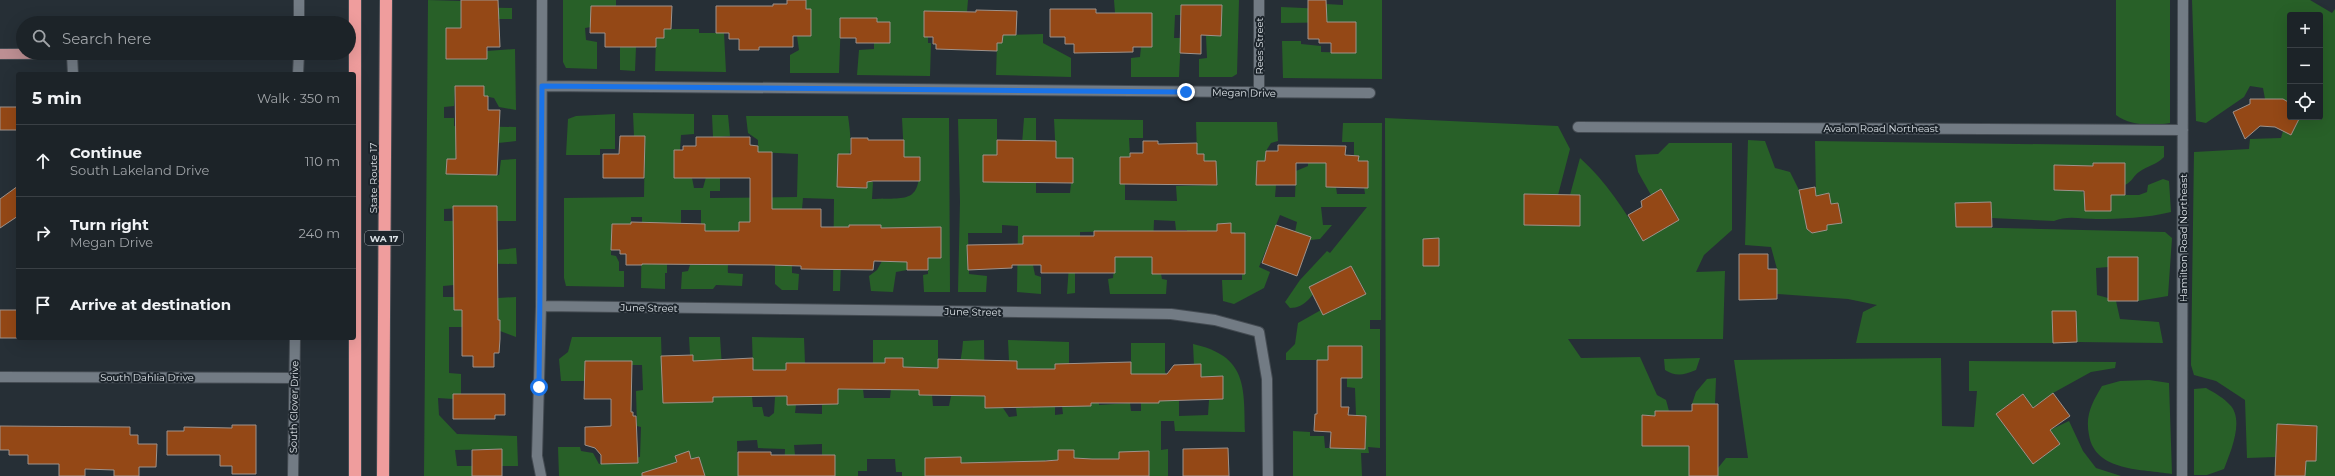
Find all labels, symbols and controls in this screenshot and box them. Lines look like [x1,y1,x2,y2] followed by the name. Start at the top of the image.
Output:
[2287,12,2323,120] map controls
[2287,12,2323,48] button: +
[16,16,356,60] search box
[1253,17,1266,75] street label: Rees Street
[30,27,52,49] icon: search
[62,29,151,48] text: Search here
[2287,48,2323,84] button: −
[1177,83,1195,101] route end
[2287,84,2323,120] button: locate
[1212,86,1276,100] street label: Megan Drive
[32,88,82,108] text: 5 min
[257,90,340,106] text: Walk · 350 m
[1823,122,1939,135] street label: Avalon Road Northeast
[70,143,142,162] text: Continue
[367,143,380,213] street label: State Route 17
[32,150,54,172] icon: ahead
[305,153,340,169] text: 110 m
[70,162,209,178] text: South Lakeland Drive
[2177,174,2190,302] street label: Hamilton Road Northeast
[70,215,149,234] text: Turn right
[32,222,54,244] icon: right
[299,225,340,241] text: 240 m
[365,231,403,245] road number: WA 17
[70,234,153,250] text: Megan Drive
[32,294,54,316] icon: arrive
[70,295,231,314] text: Arrive at destination
[619,301,678,315] street label: June Street
[943,305,1002,319] street label: June Street
[287,361,301,453] street label: South Clover Drive
[100,371,194,384] street label: South Dahlia Drive
[530,378,548,396] route start

